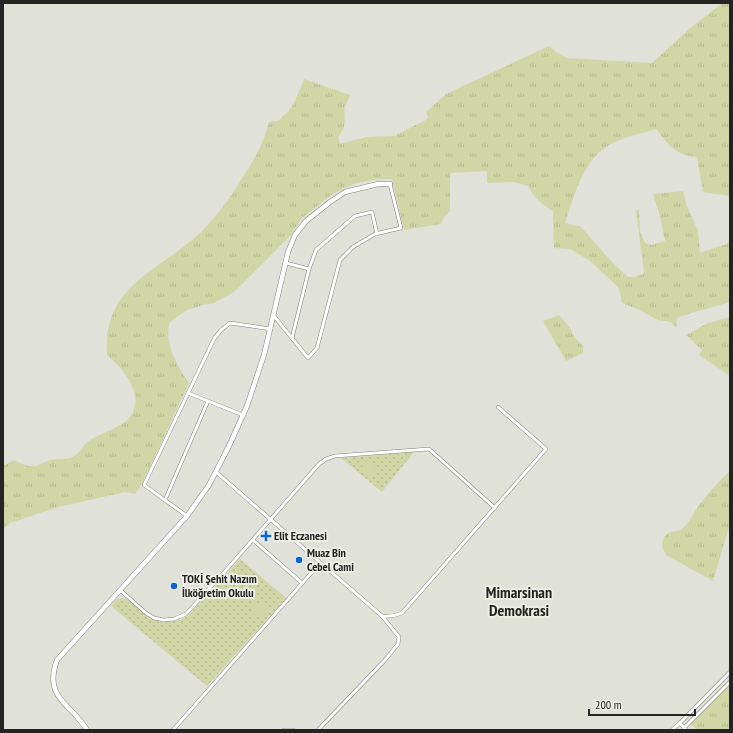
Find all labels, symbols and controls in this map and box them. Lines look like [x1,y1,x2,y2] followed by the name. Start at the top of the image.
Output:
[274,528,327,543] place label: Elit Eczanesi
[261,531,271,541] marker: Elit Eczanesi
[307,545,354,574] place label: Muaz Bin Cebel Cami
[294,555,304,565] marker: Muaz Bin Cebel Cami
[182,571,257,600] place label: TOKİ Şehit Nazım İlköğretim Okulu
[169,581,179,591] marker: TOKİ Şehit Nazım İlköğretim Okulu
[486,582,552,620] district label: Mimarsinan Demokrasi
[589,691,695,717] scale bar
[595,697,622,712] text: 200 m

